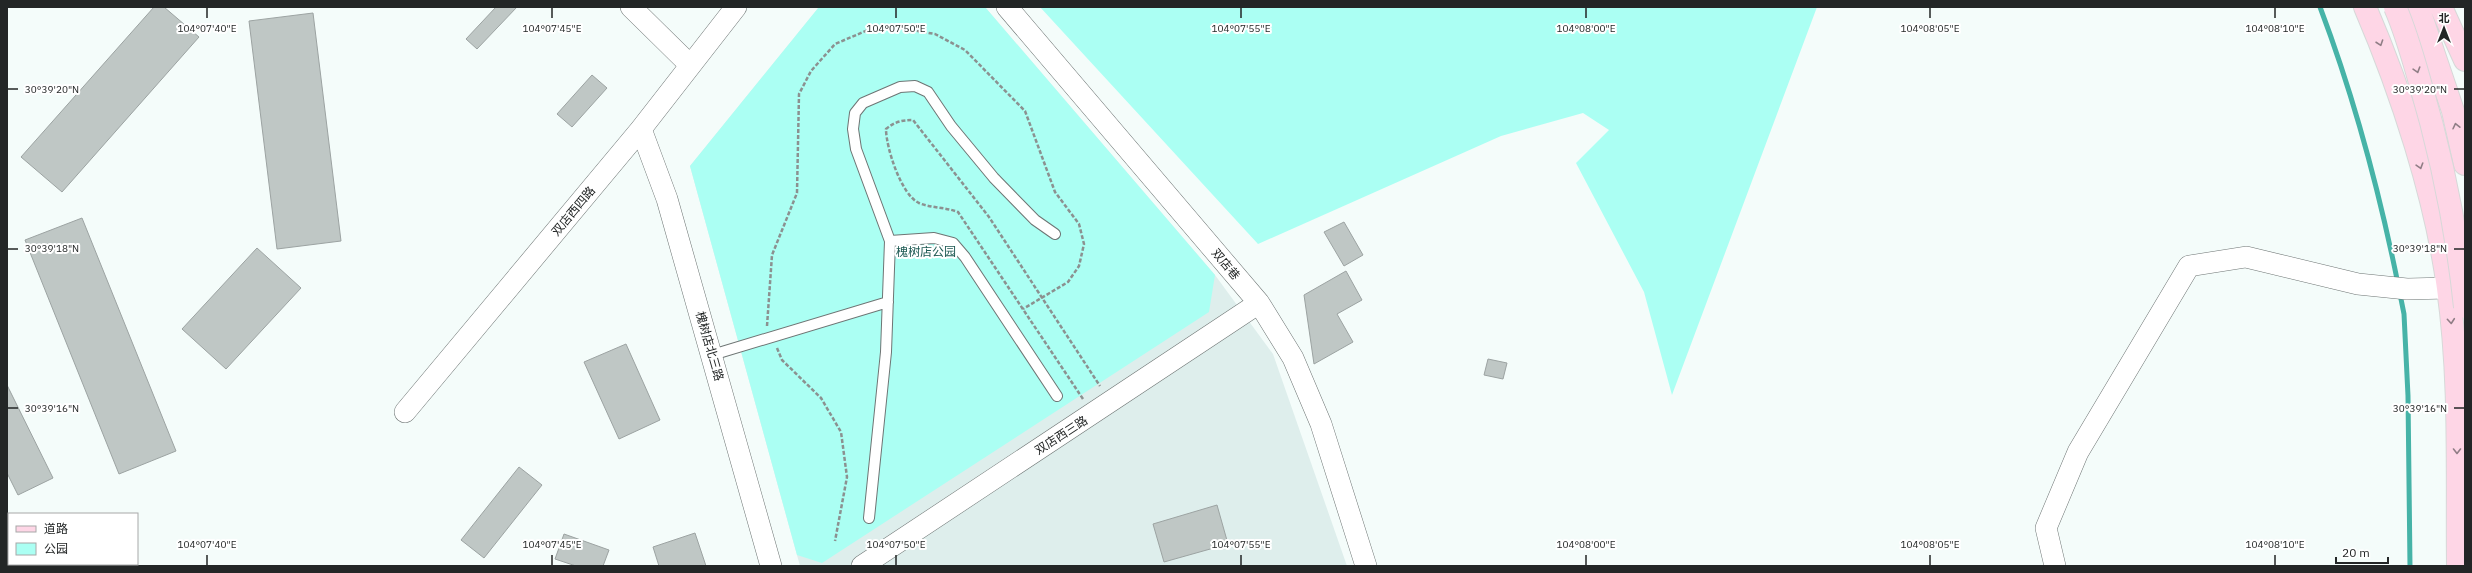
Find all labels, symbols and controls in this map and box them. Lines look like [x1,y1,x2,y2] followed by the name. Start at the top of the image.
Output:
[2424,8,2464,48] north arrow
[2439,11,2450,25] text: 北
[177,22,237,35] text: 104°07'40"E
[522,22,582,35] text: 104°07'45"E
[866,22,926,35] text: 104°07'50"E
[1211,22,1271,35] text: 104°07'55"E
[1556,22,1616,35] text: 104°08'00"E
[1900,22,1960,35] text: 104°08'05"E
[2245,22,2305,35] text: 104°08'10"E
[2375,39,2383,46] one-way arrow
[2412,67,2421,74] one-way arrow
[25,83,79,96] text: 30°39'20"N
[2393,83,2447,96] text: 30°39'20"N
[2453,123,2461,130] one-way arrow
[2415,163,2424,170] one-way arrow
[548,183,598,239] street label: 双店西四路
[25,242,79,255] text: 30°39'18"N
[2393,242,2447,255] text: 30°39'18"N
[896,244,956,259] park label: 槐树店公园
[1209,245,1243,283] street label: 双店巷
[693,309,727,383] street label: 槐树店北三路
[2446,318,2455,324] one-way arrow
[25,402,79,415] text: 30°39'16"N
[2393,402,2447,415] text: 30°39'16"N
[1032,412,1090,458] street label: 双店西三路
[2453,448,2461,454] one-way arrow
[8,513,138,565] legend
[44,521,68,536] text: 道路
[177,538,237,551] text: 104°07'40"E
[522,538,582,551] text: 104°07'45"E
[866,538,926,551] text: 104°07'50"E
[1211,538,1271,551] text: 104°07'55"E
[1556,538,1616,551] text: 104°08'00"E
[1900,538,1960,551] text: 104°08'05"E
[2245,538,2305,551] text: 104°08'10"E
[2336,539,2388,565] scale bar
[44,541,68,556] text: 公园
[2342,545,2370,560] text: 20 m

